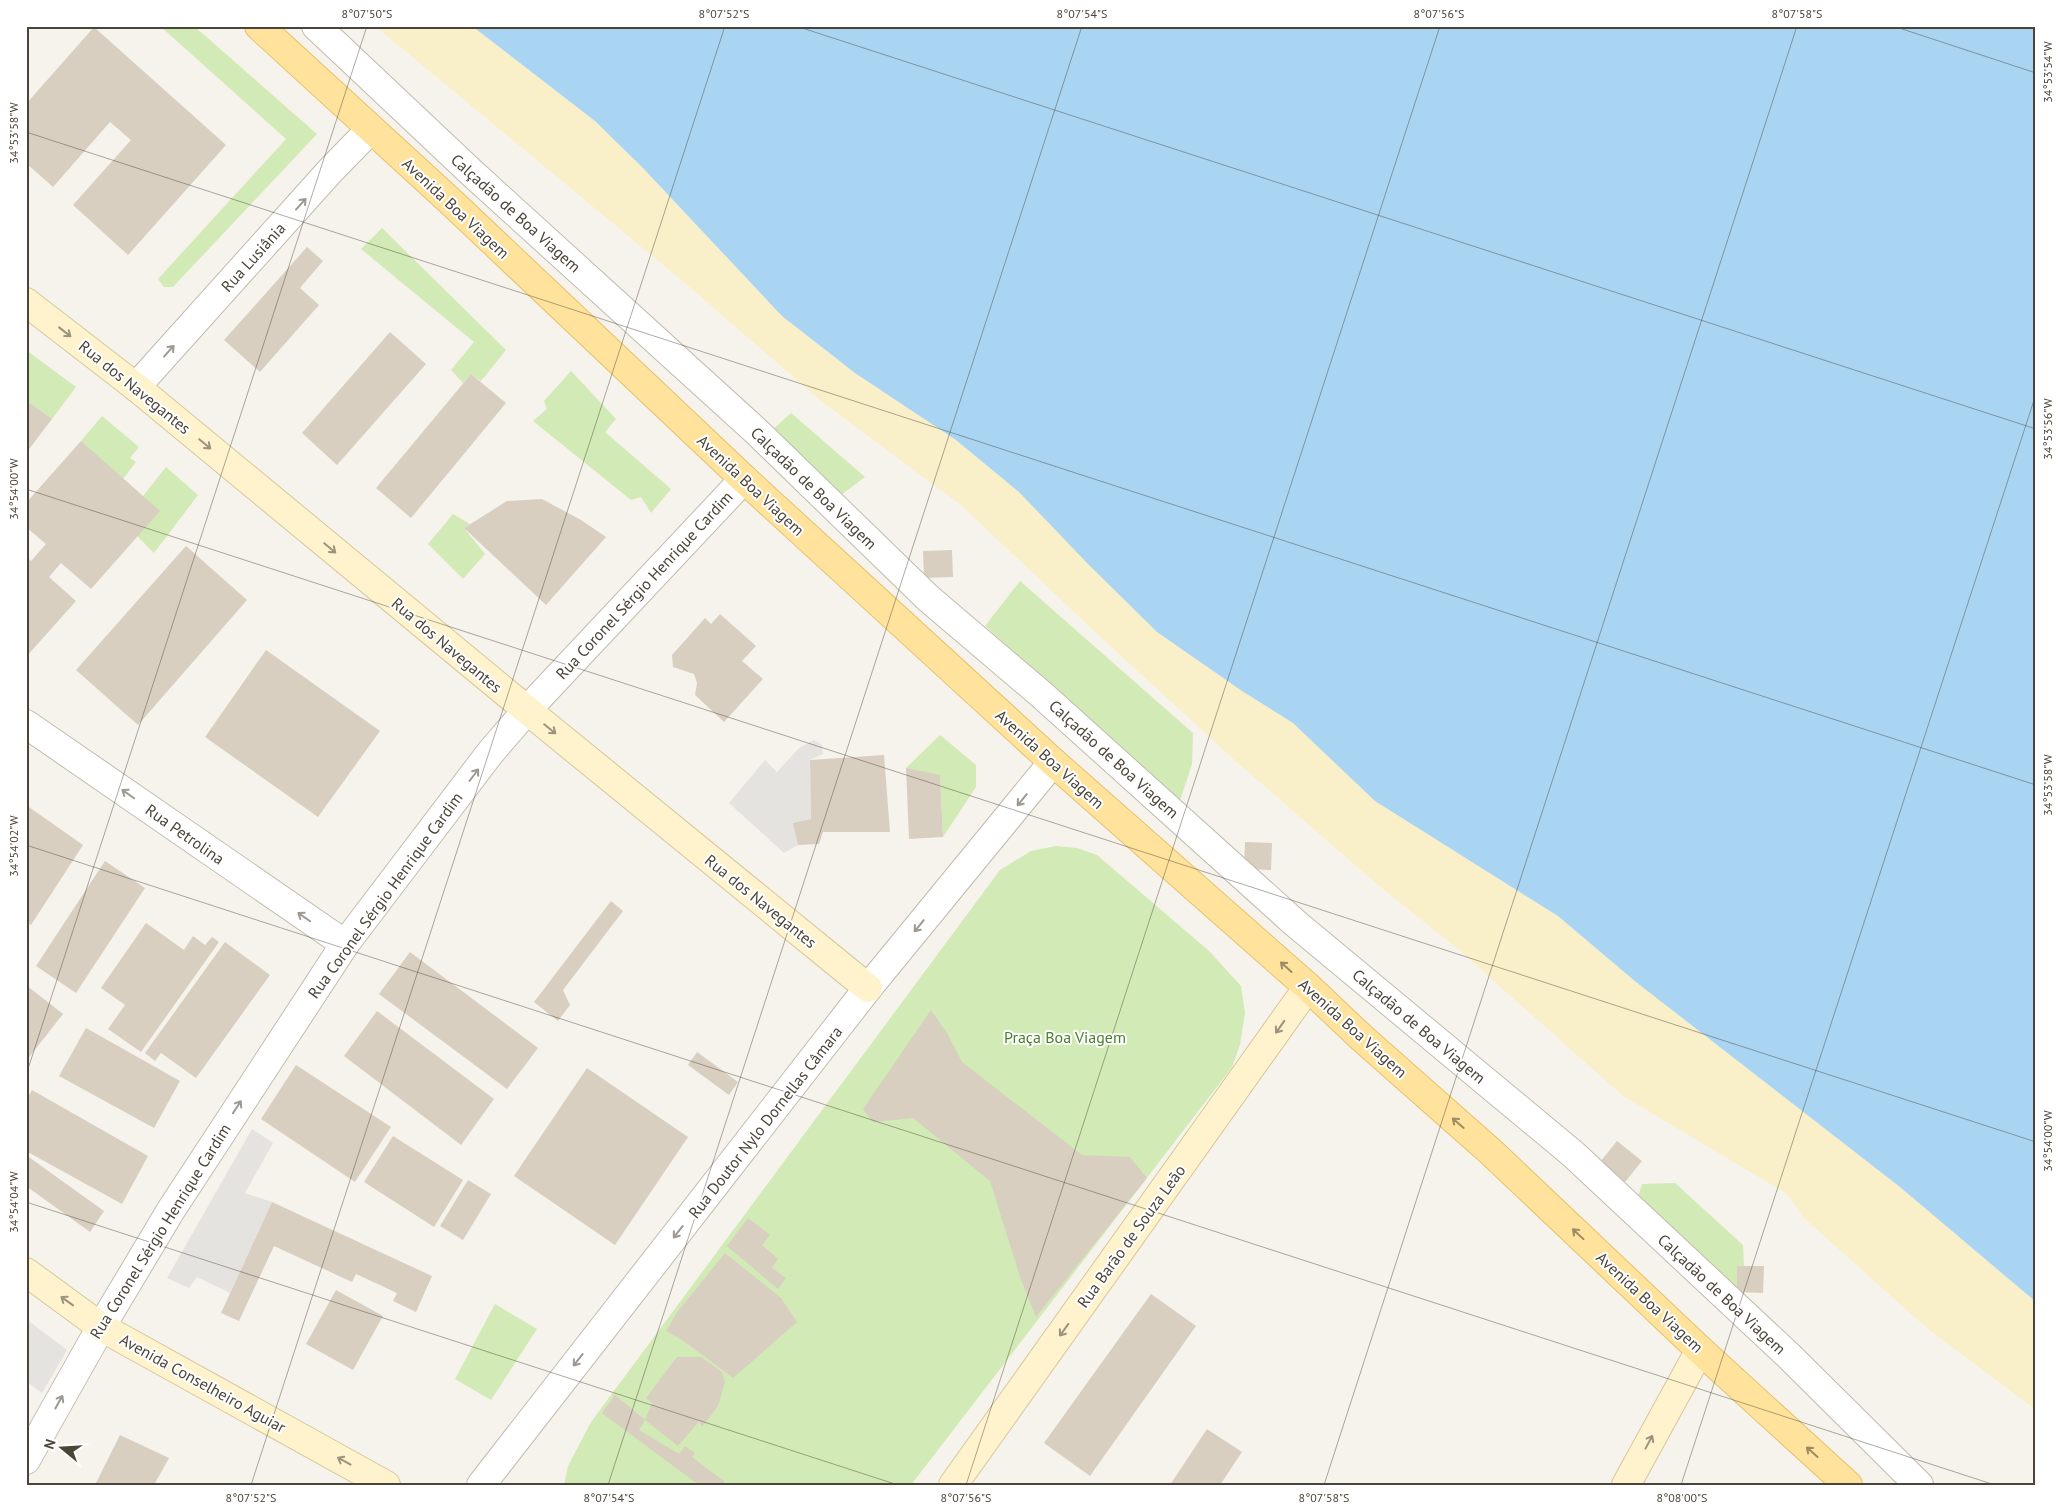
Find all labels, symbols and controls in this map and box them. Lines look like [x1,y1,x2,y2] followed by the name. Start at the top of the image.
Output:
[342,6,392,21] text: 8°07'50"S
[699,6,749,21] text: 8°07'52"S
[1057,6,1107,21] text: 8°07'54"S
[1414,6,1464,21] text: 8°07'56"S
[1772,6,1822,21] text: 8°07'58"S
[2040,41,2055,103] text: 34°53'54"W
[6,102,21,164] text: 34°53'58"W
[447,149,585,277] street label: Calçadão de Boa Viagem
[398,153,514,263] street label: Avenida Boa Viagem
[295,197,306,210] one-way arrow
[217,218,289,296] street label: Rua Lusiânia
[58,326,71,337] one-way arrow
[75,336,195,438] street label: Rua dos Navegantes
[163,344,175,357] one-way arrow
[2040,398,2055,460] text: 34°53'56"W
[747,423,881,553] street label: Calçadão de Boa Viagem
[693,430,809,540] street label: Avenida Boa Viagem
[198,439,211,450] one-way arrow
[6,458,21,520] text: 34°54'00"W
[551,487,737,683] street label: Rua Coronel Sérgio Henrique Cardim
[323,542,336,553] one-way arrow
[388,593,506,697] street label: Rua dos Navegantes
[1045,695,1183,823] street label: Calçadão de Boa Viagem
[992,705,1108,813] street label: Avenida Boa Viagem
[543,724,556,735] one-way arrow
[2040,754,2055,816] text: 34°53'58"W
[468,769,479,782] one-way arrow
[303,788,467,1002] street label: Rua Coronel Sérgio Henrique Cardim
[121,789,135,799] one-way arrow
[1016,793,1027,806] one-way arrow
[142,799,228,869] street label: Rua Petrolina
[6,815,21,877] text: 34°54'02"W
[701,850,821,952] street label: Rua dos Navegantes
[298,912,312,922] one-way arrow
[914,919,925,932] one-way arrow
[1279,962,1292,973] one-way arrow
[1348,964,1490,1088] street label: Calçadão de Boa Viagem
[1295,974,1411,1082] street label: Avenida Boa Viagem
[1275,1020,1285,1034] one-way arrow
[684,1022,846,1222] street label: Rua Doutor Nylo Dornellas Câmara
[1004,1027,1126,1047] park label: Praça Boa Viagem
[233,1100,243,1114] one-way arrow
[2040,1110,2055,1172] text: 34°54'00"W
[1452,1117,1465,1129] one-way arrow
[85,1120,235,1342] street label: Rua Coronel Sérgio Henrique Cardim
[1072,1161,1190,1311] street label: Rua Barão de Souza Leão
[6,1171,21,1233] text: 34°54'04"W
[673,1226,684,1239] one-way arrow
[1571,1228,1584,1240] one-way arrow
[1654,1229,1790,1359] street label: Calçadão de Boa Viagem
[1592,1247,1708,1357] street label: Avenida Boa Viagem
[61,1296,74,1307] one-way arrow
[1059,1323,1069,1337] one-way arrow
[116,1329,290,1437] street label: Avenida Conselheiro Aguiar
[573,1354,584,1367] one-way arrow
[54,1395,64,1410] one-way arrow
[38,1424,88,1474] north arrow
[1644,1434,1654,1449] one-way arrow
[40,1437,60,1451] text: N
[1805,1446,1818,1458] one-way arrow
[336,1456,351,1466] one-way arrow
[226,1490,276,1505] text: 8°07'52"S
[584,1490,634,1505] text: 8°07'54"S
[941,1490,991,1505] text: 8°07'56"S
[1299,1490,1349,1505] text: 8°07'58"S
[1657,1490,1707,1505] text: 8°08'00"S

